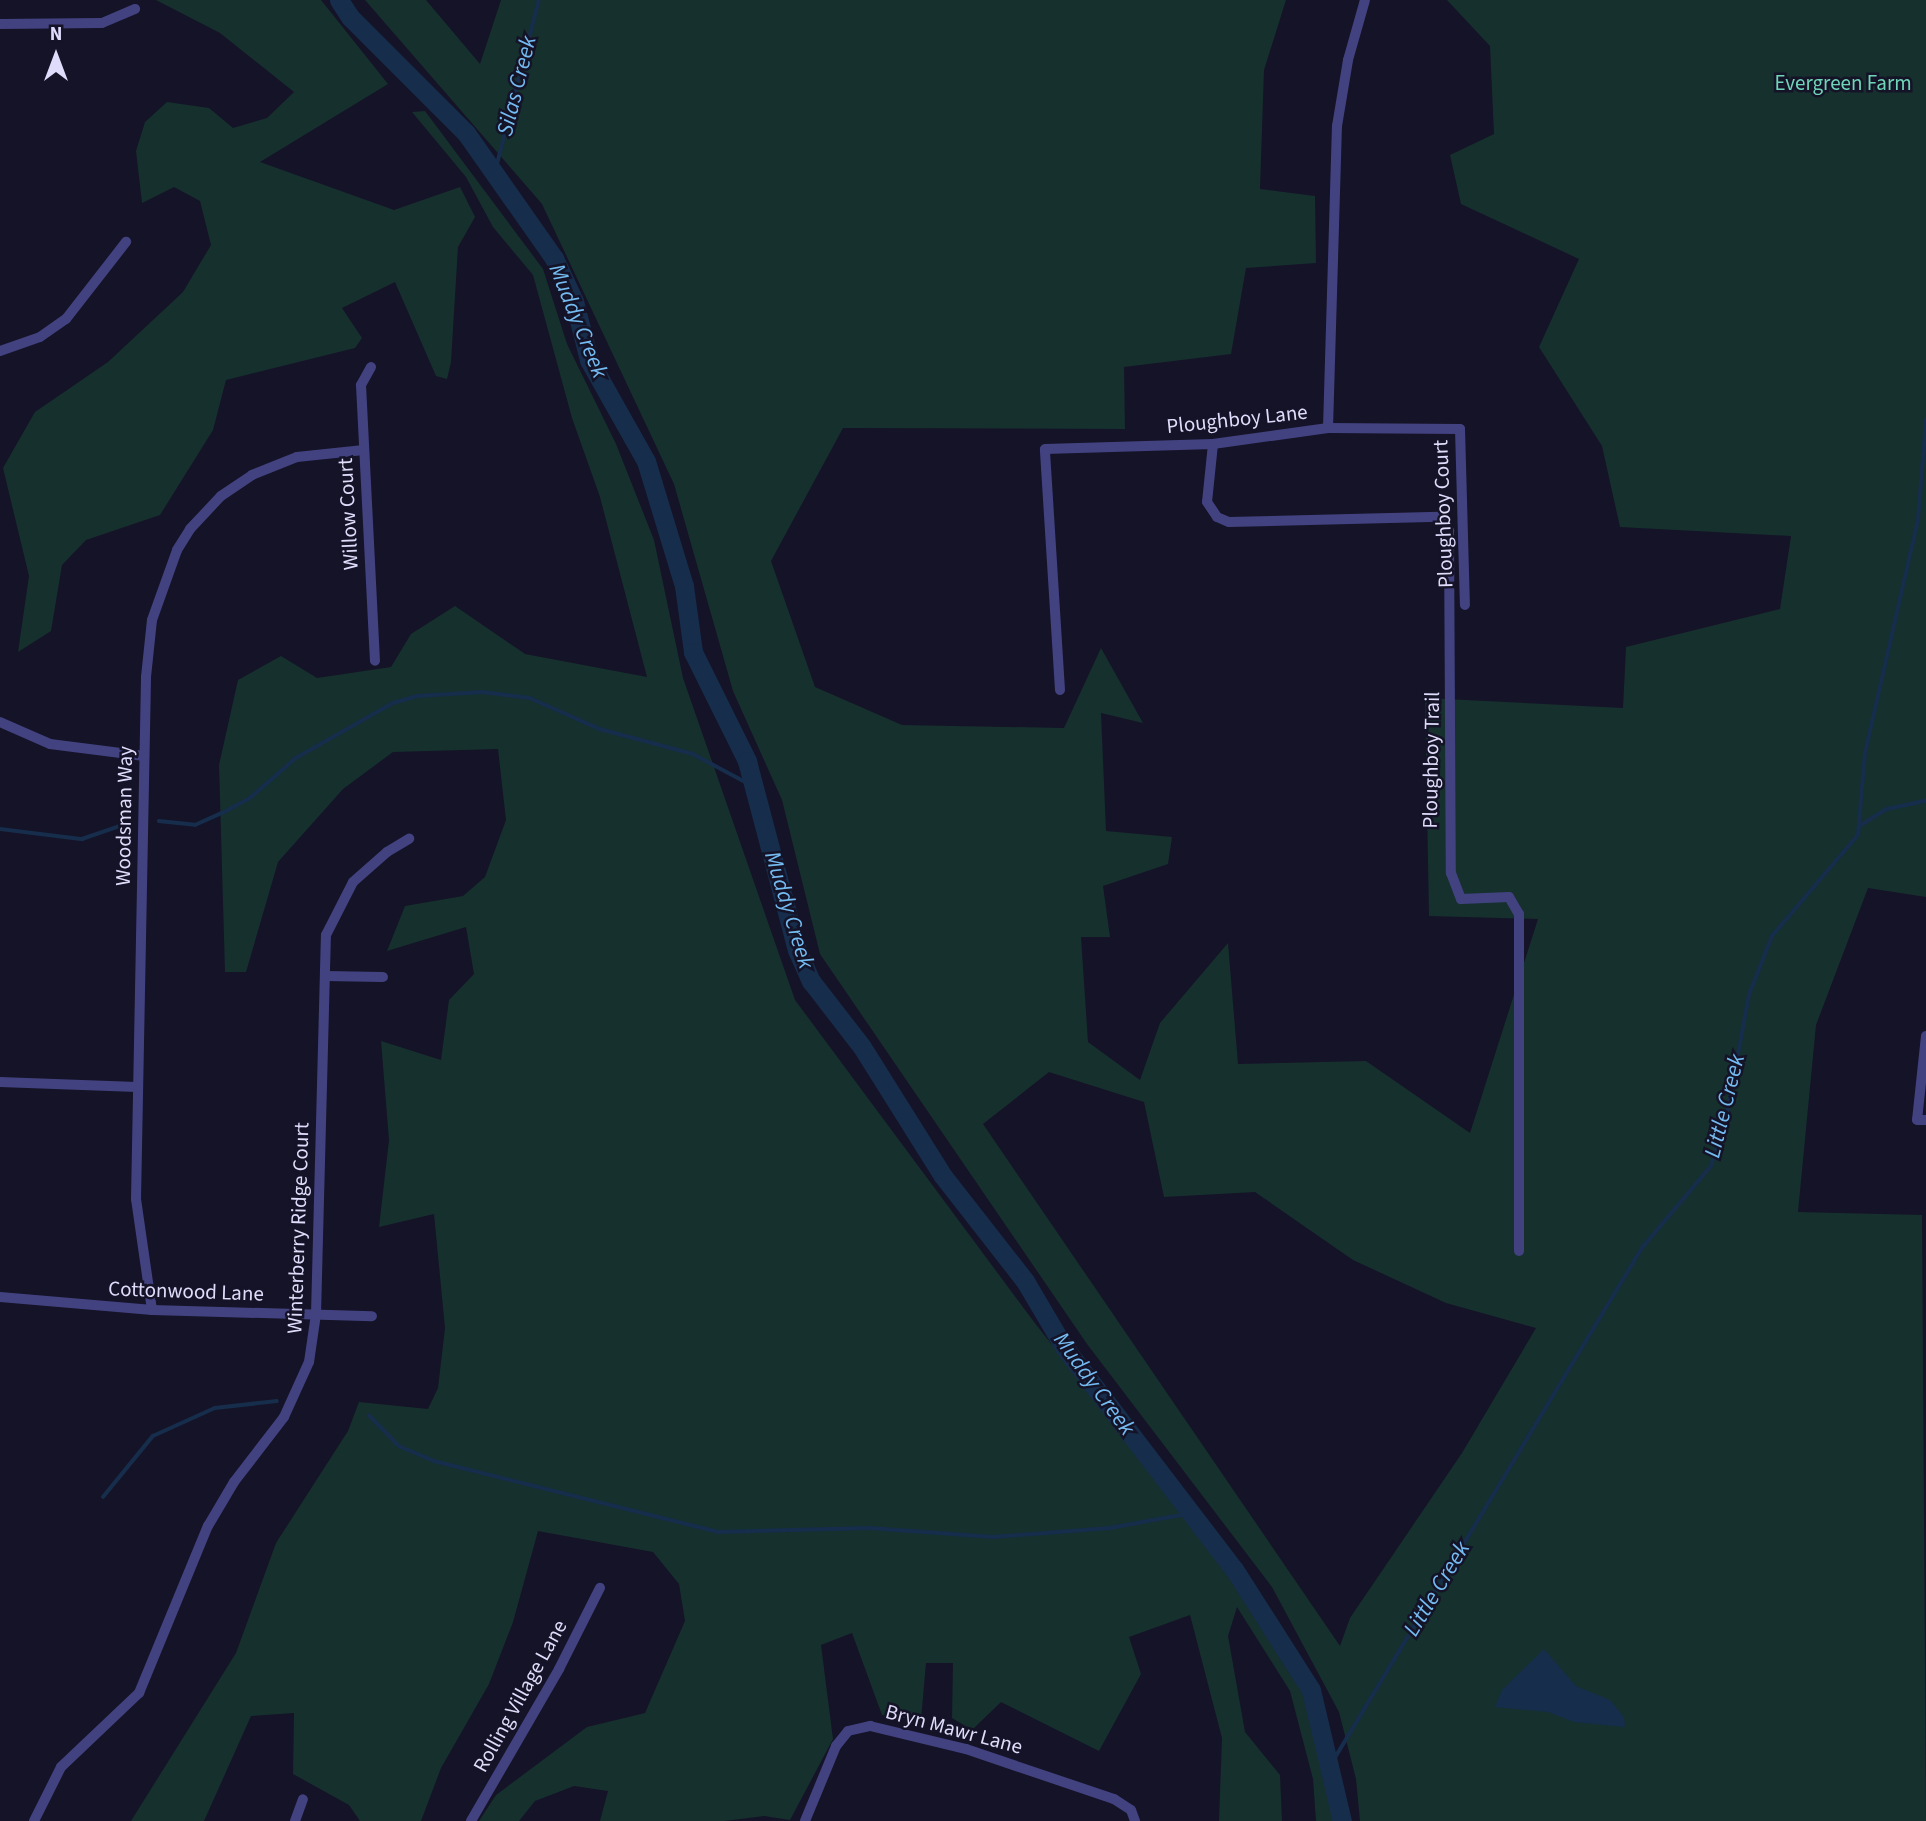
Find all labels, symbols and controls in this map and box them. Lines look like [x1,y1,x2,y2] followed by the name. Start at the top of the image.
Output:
[21,21,91,91] north arrow
[50,21,62,48] text: N
[491,33,543,139] water label: Silas Creek
[1774,70,1912,96] park label: Evergreen Farm
[543,260,613,382] water label: Muddy Creek
[1165,399,1309,439] street label: Ploughboy Lane
[1428,440,1458,588] street label: Ploughboy Court
[332,457,364,571] street label: Willow Court
[1417,691,1445,829] street label: Ploughboy Trail
[110,746,138,886] street label: Woodsman Way
[758,848,820,972] water label: Muddy Creek
[1699,1051,1751,1161] water label: Little Creek
[282,1122,314,1334] street label: Winterberry Ridge Court
[108,1276,264,1306] street label: Cottonwood Lane
[1047,1327,1141,1441] water label: Muddy Creek
[1398,1537,1476,1641] water label: Little Creek
[468,1615,572,1777] street label: Rolling Village Lane
[883,1699,1025,1759] street label: Bryn Mawr Lane

